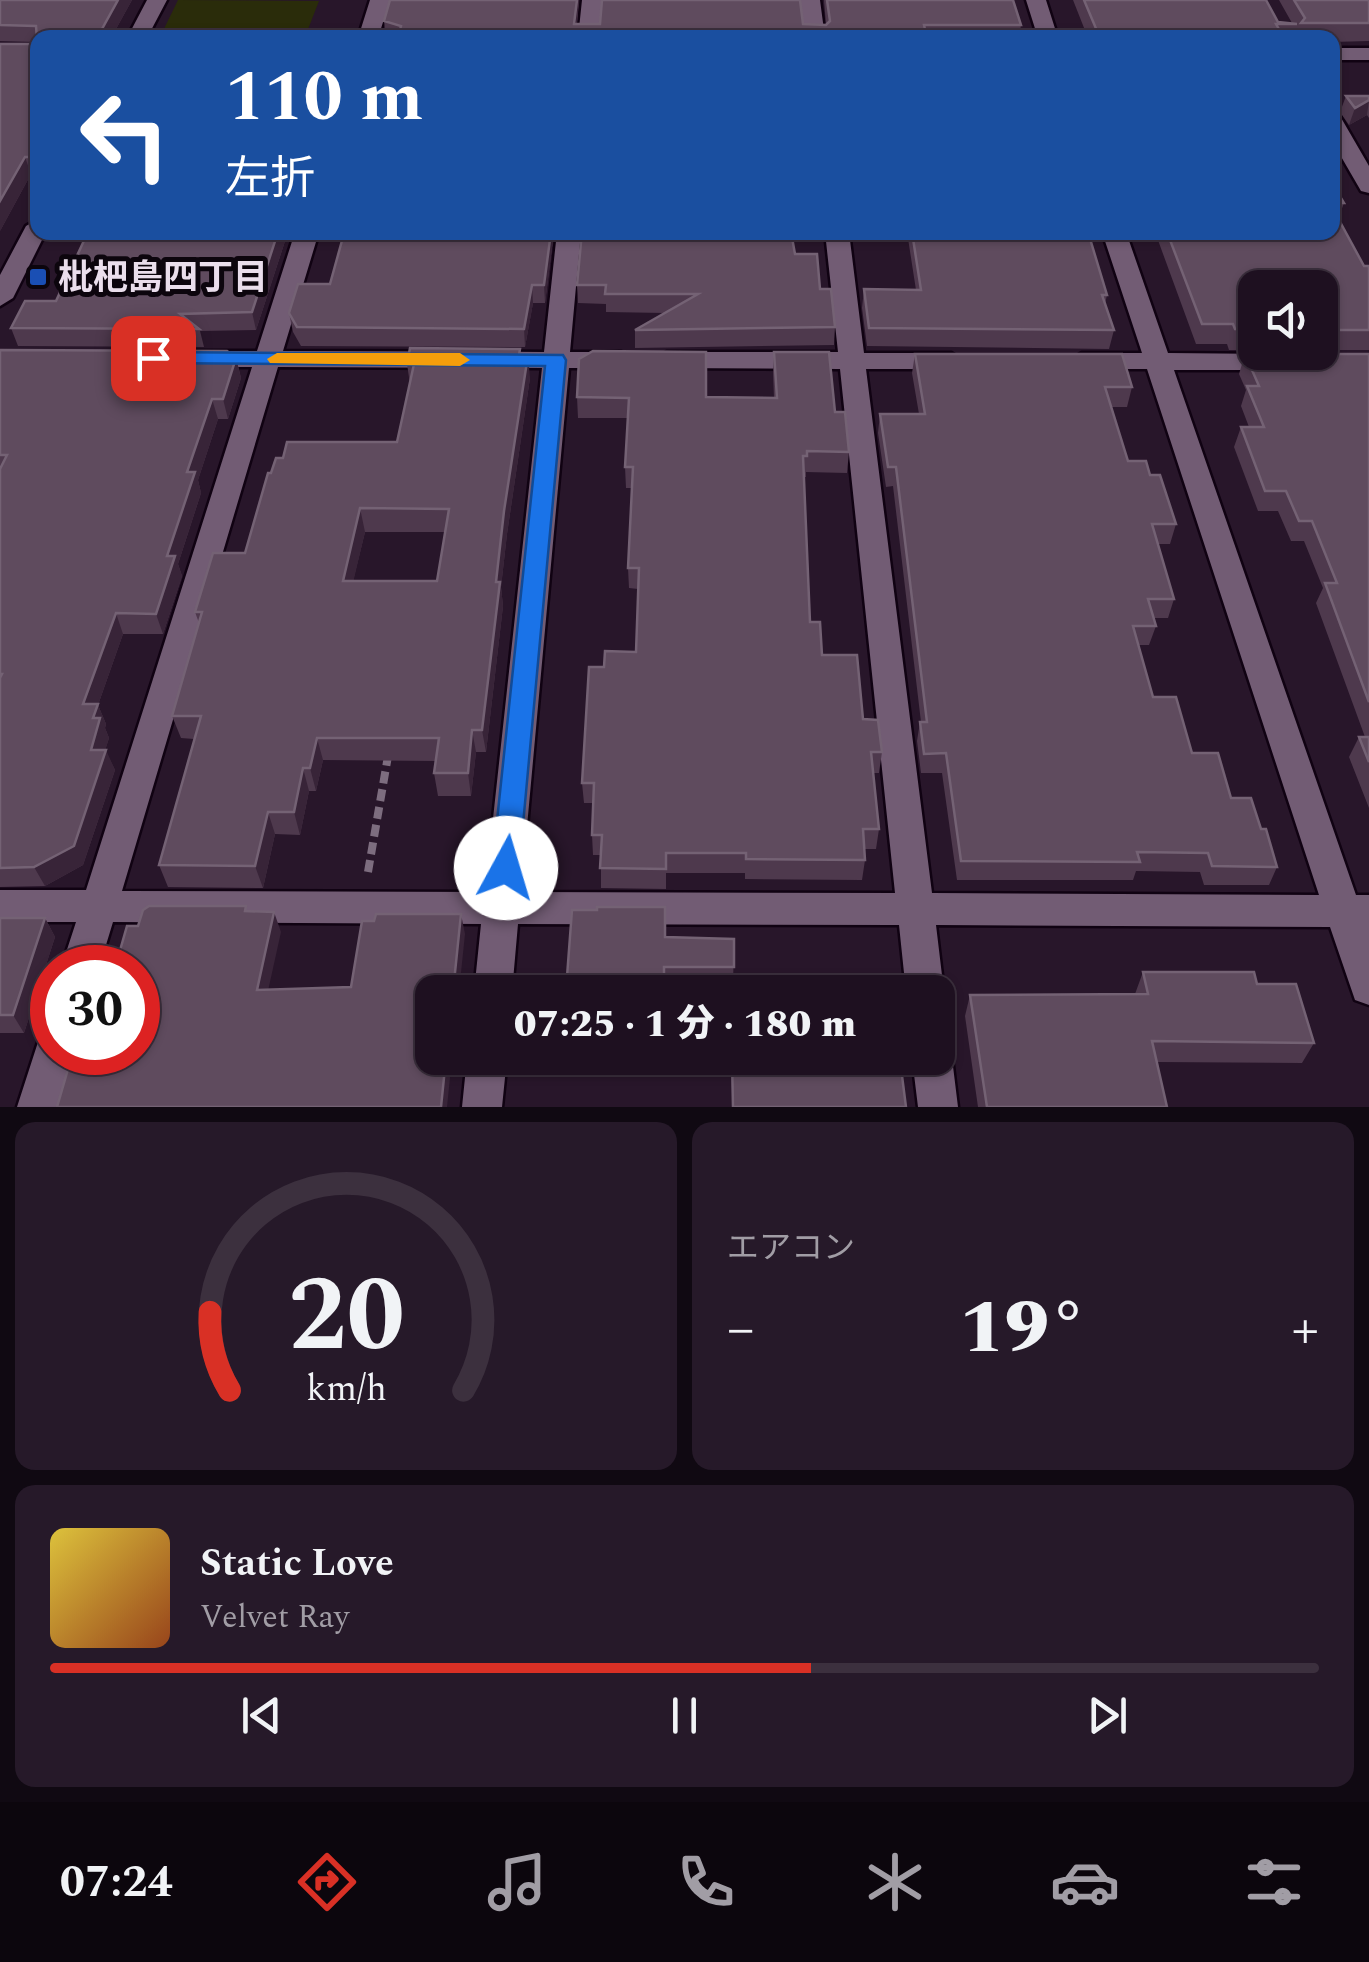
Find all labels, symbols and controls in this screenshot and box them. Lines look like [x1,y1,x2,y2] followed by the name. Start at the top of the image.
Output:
[225,45,423,151] text: 110 m
[60,70,190,200] icon: left
[225,145,315,214] text: 左折
[58,252,268,305] place label: 枇杷島四丁目
[27,266,49,288] marker: 枇杷島四丁目
[1238,270,1338,370] map controls
[1238,270,1338,370] button: sound
[111,316,196,401] pin
[126,331,181,386] icon: arrive
[454,816,558,920] position arrow
[30,945,160,1075] speed limit sign: 30
[514,996,856,1054] text: 07:25 · 1 分 · 180 m
[727,1224,855,1273] text: エアコン
[288,1238,404,1396] text: 20
[959,1272,1087,1386] text: 19°
[727,1288,755,1371] text: −
[1291,1288,1319,1371] text: +
[306,1362,386,1417] text: km/h
[200,1535,394,1593] text: Static Love
[200,1593,349,1642] text: Velvet Ray
[234,1688,289,1743] icon: previous
[657,1688,712,1743] icon: pause
[1080,1688,1135,1743] icon: next
[292,1847,362,1917] icon: directions
[482,1847,552,1917] icon: music
[671,1847,741,1917] icon: phone
[860,1847,930,1917] icon: climate
[1050,1847,1120,1917] icon: car
[1239,1847,1309,1917] icon: filters
[60,1848,173,1917] text: 07:24

